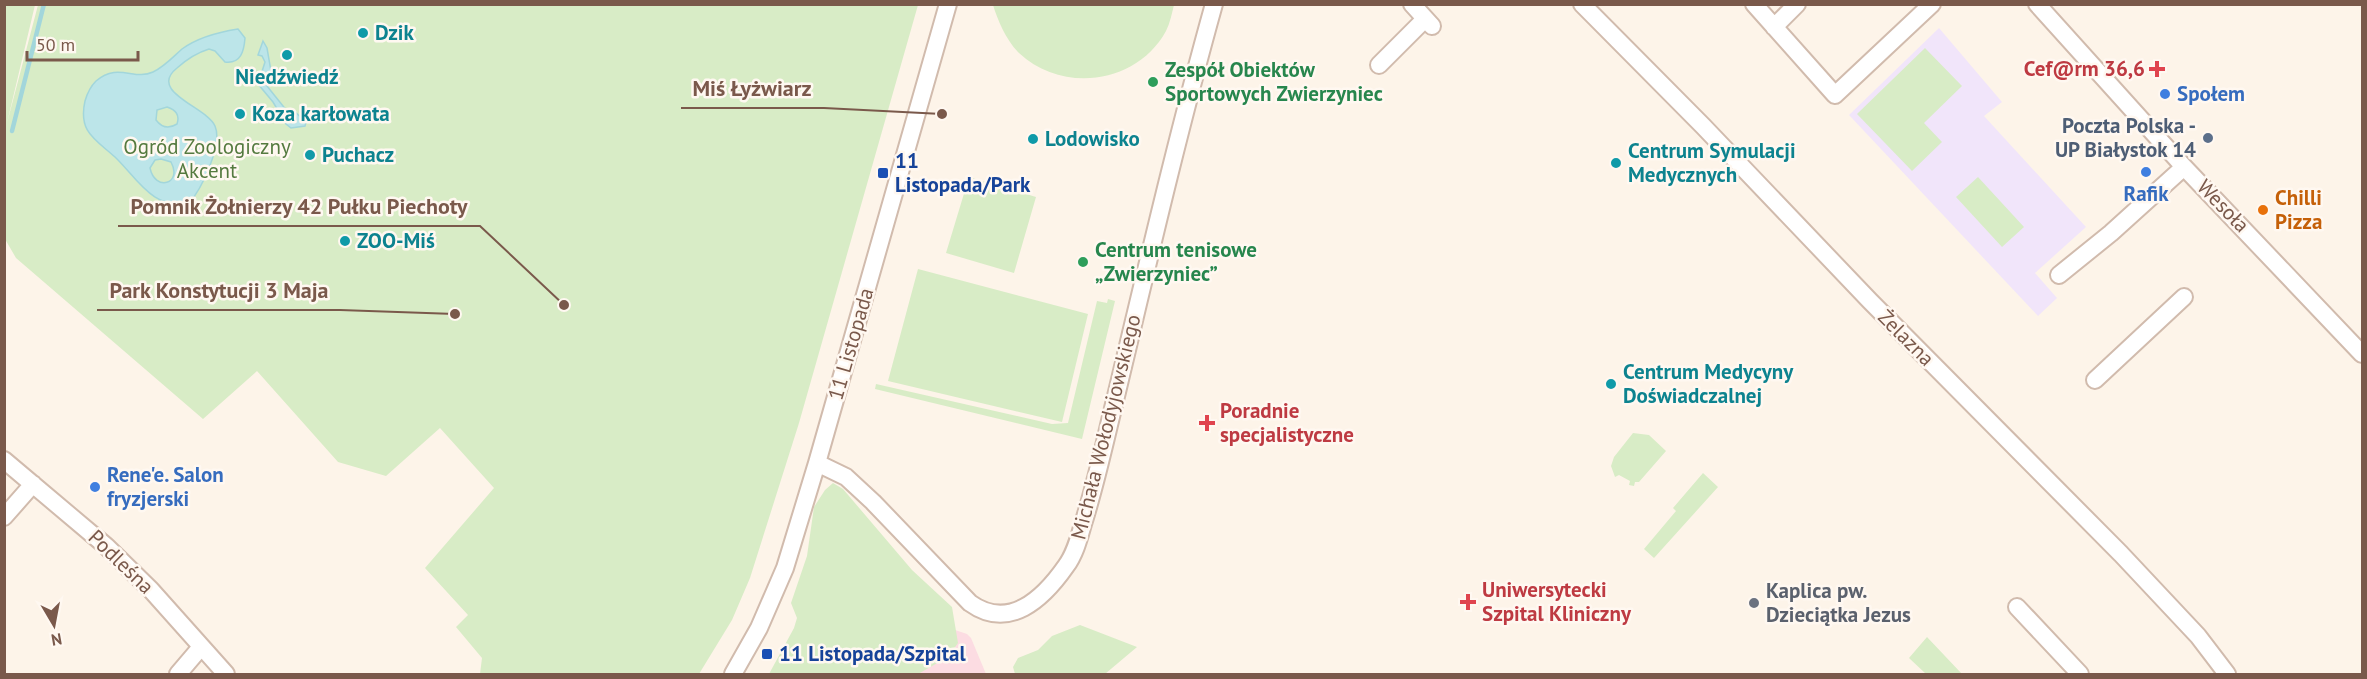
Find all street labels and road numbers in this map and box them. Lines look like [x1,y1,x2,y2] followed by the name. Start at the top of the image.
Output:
[2191,173,2255,238] street label: Wesoła
[822,285,879,403] street label: 11 Listopada
[1872,304,1940,372] street label: Żelazna
[1064,311,1147,542] street label: Michała Wołodyjowskiego
[83,524,160,600] street label: Podleśna

